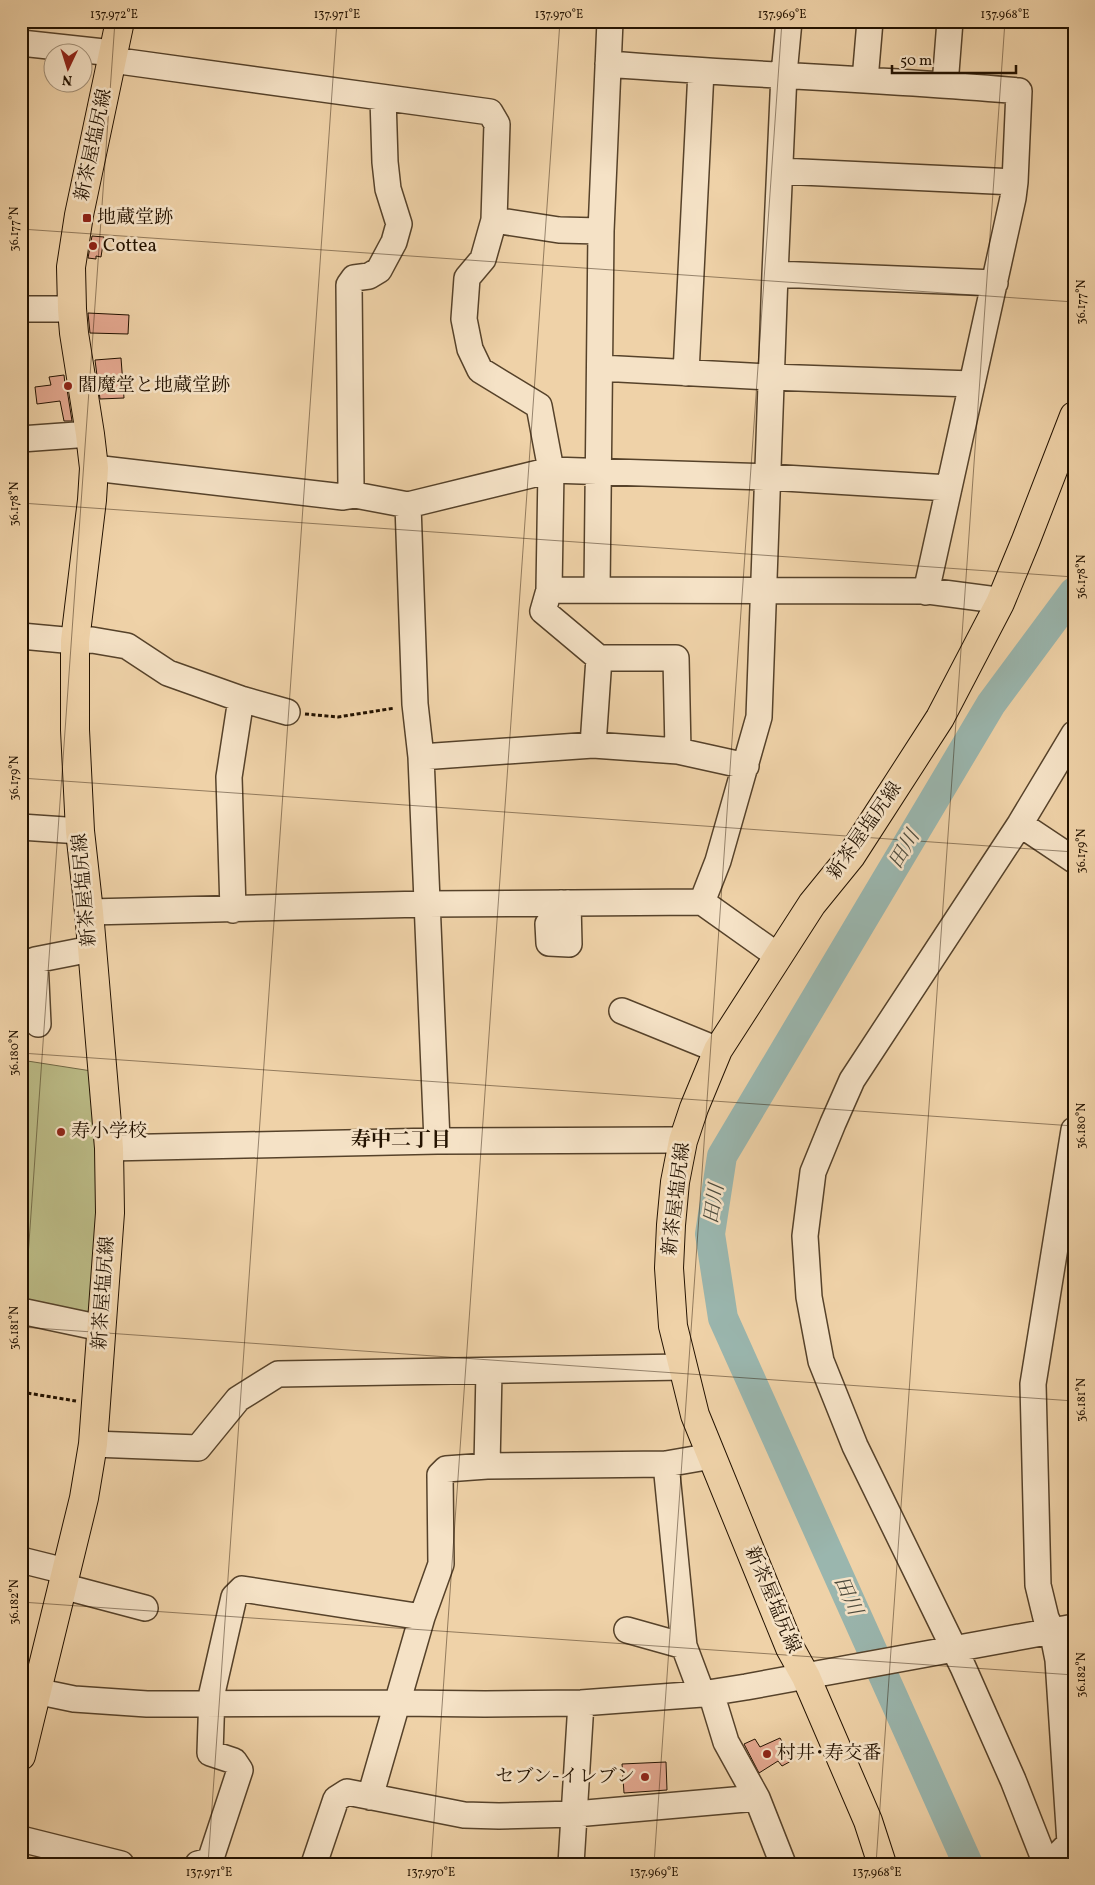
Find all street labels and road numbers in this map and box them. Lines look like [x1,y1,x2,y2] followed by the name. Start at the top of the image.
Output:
[69,87,119,203] street label: 新茶屋塩尻線
[822,777,908,885] street label: 新茶屋塩尻線
[67,832,103,948] street label: 新茶屋塩尻線
[657,1141,697,1257] street label: 新茶屋塩尻線
[87,1235,121,1351] street label: 新茶屋塩尻線
[738,1542,806,1658] street label: 新茶屋塩尻線

